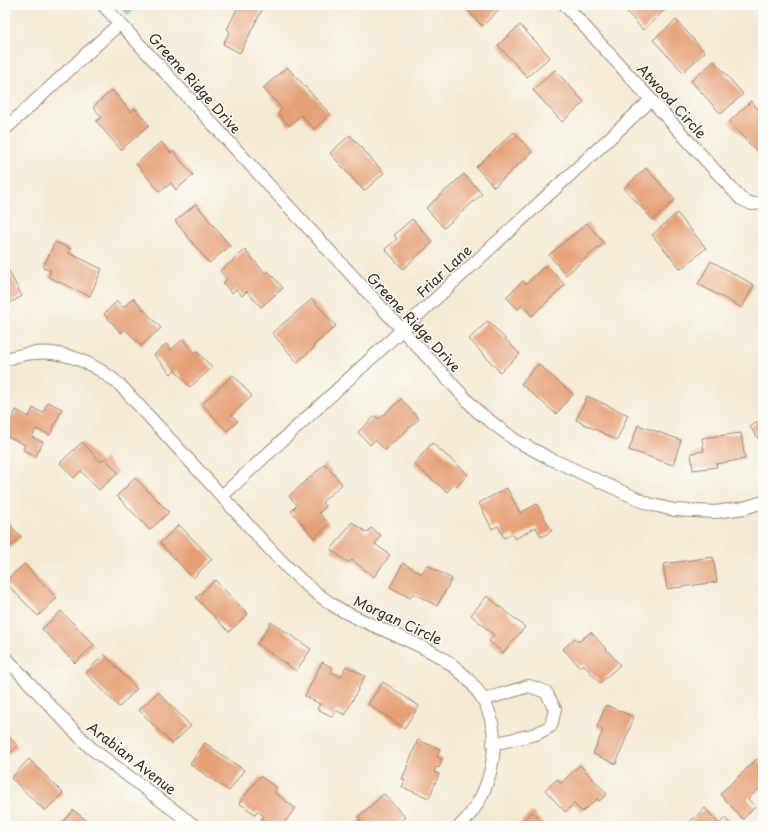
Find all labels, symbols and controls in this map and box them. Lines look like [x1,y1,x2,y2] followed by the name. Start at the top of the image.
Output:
[144,28,246,138] street label: Greene Ridge Drive
[632,59,712,143] street label: Atwood Circle
[412,240,477,302] street label: Friar Lane
[362,268,466,377] street label: Greene Ridge Drive
[350,590,446,650] street label: Morgan Circle
[83,717,181,800] street label: Arabian Avenue

